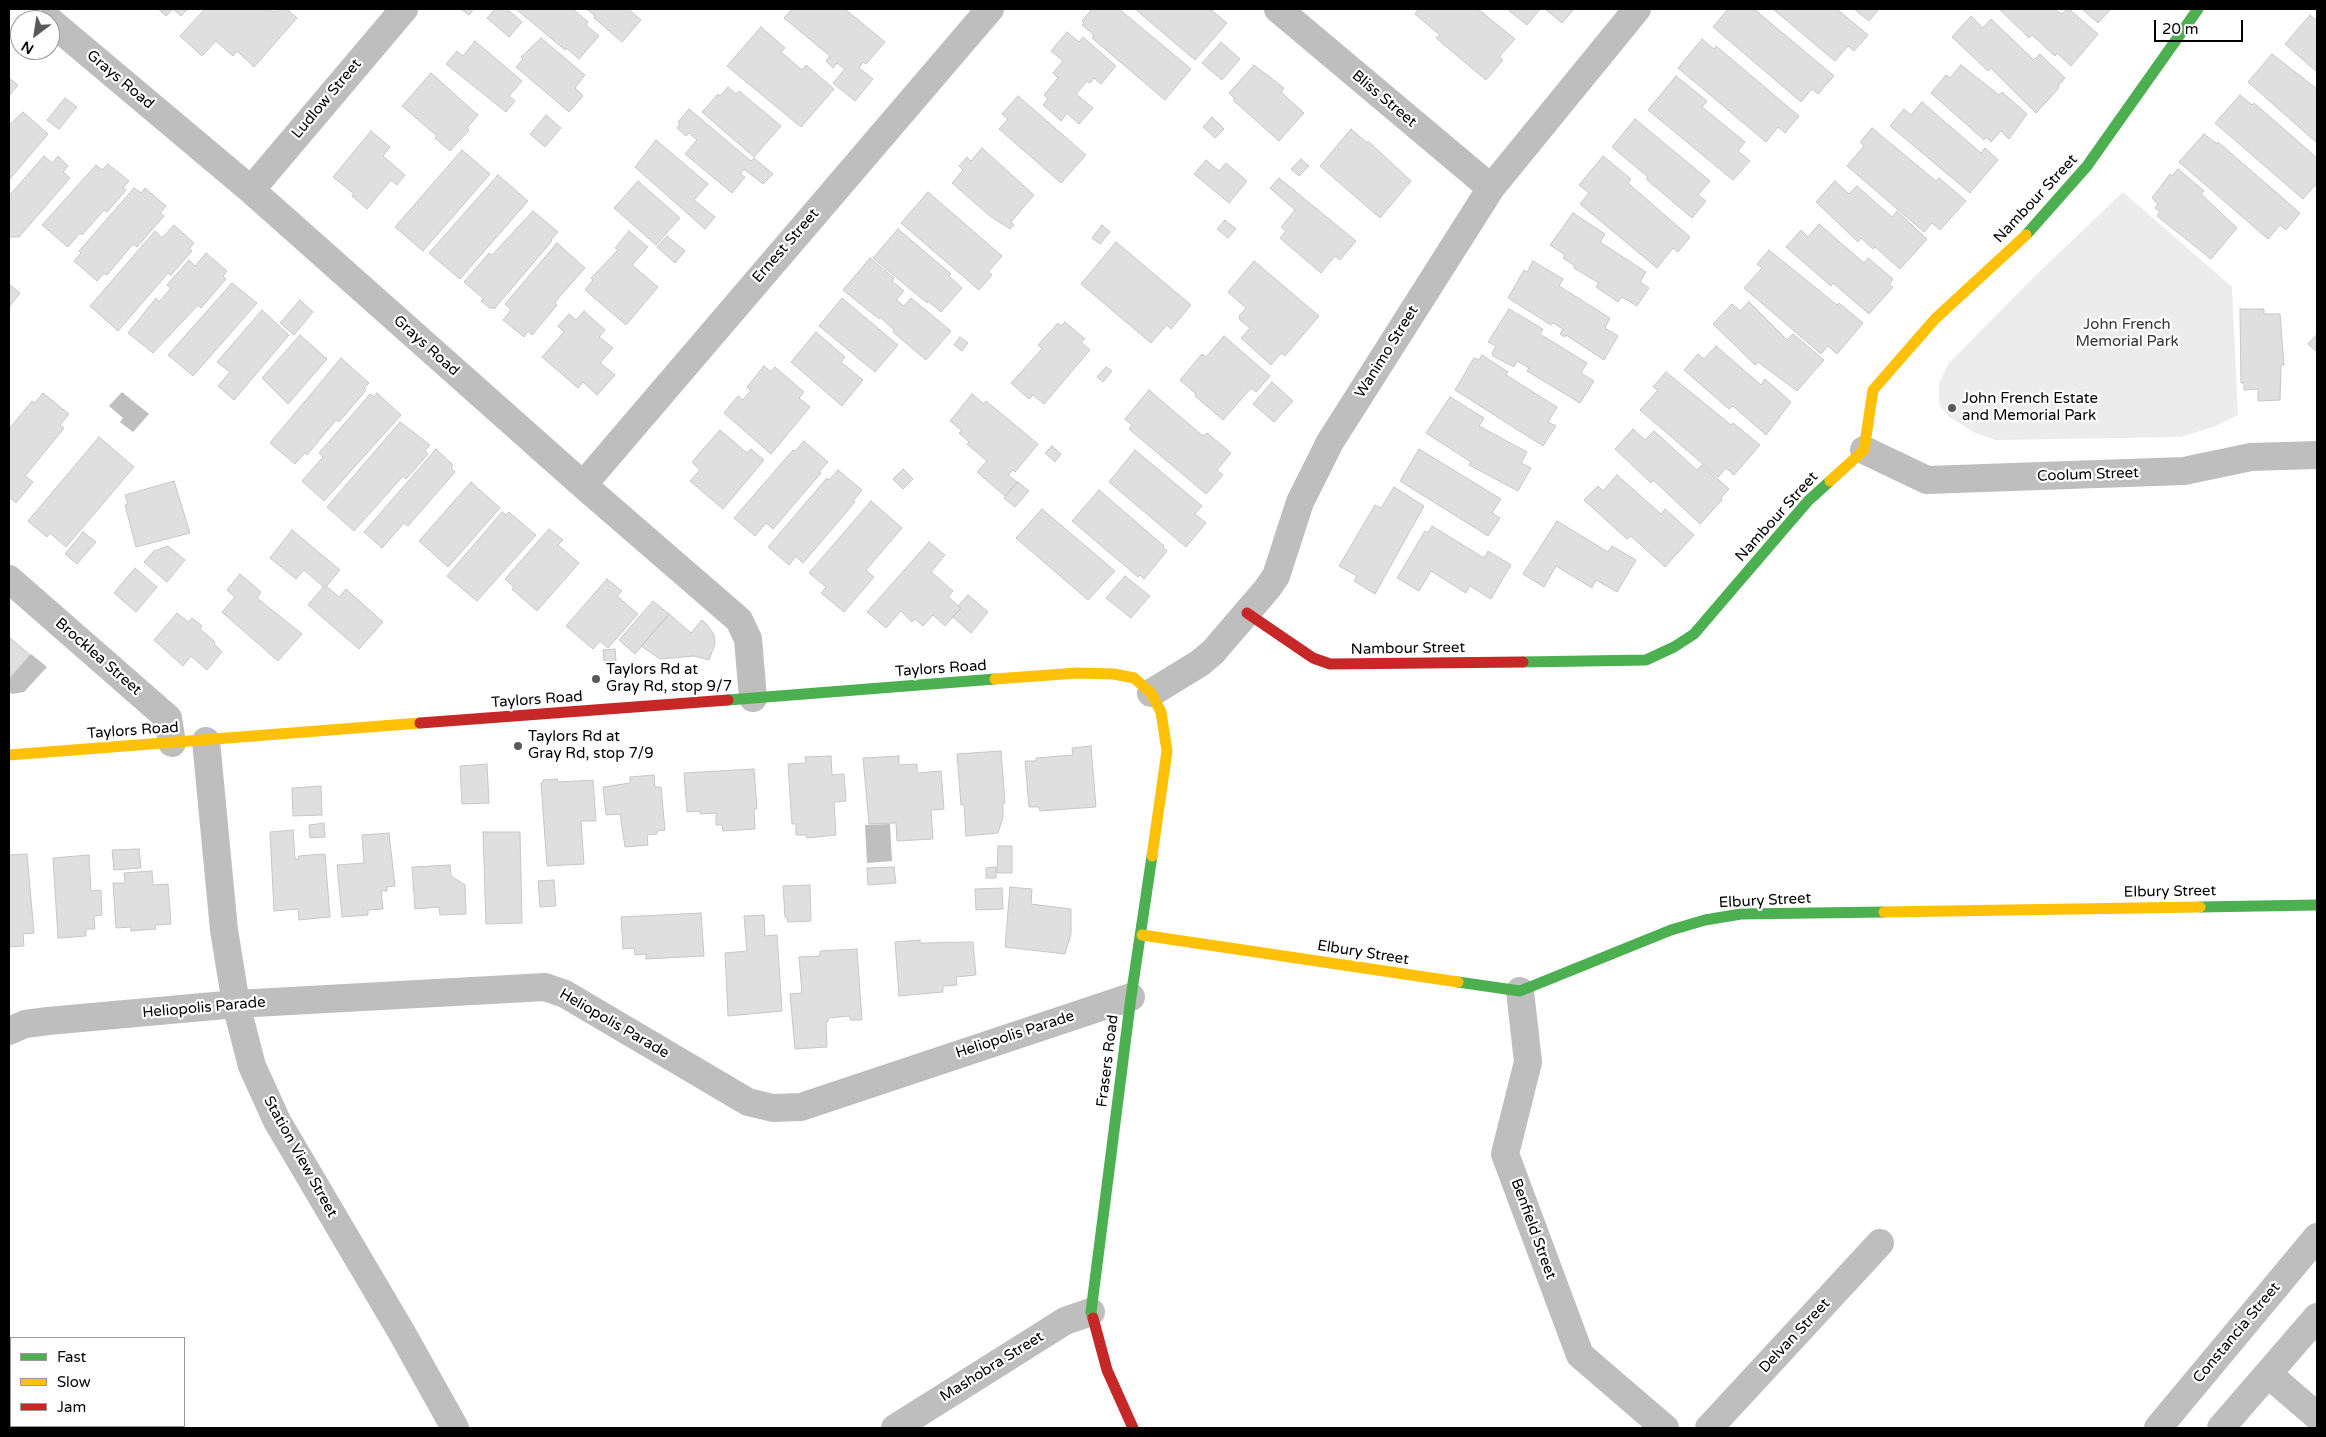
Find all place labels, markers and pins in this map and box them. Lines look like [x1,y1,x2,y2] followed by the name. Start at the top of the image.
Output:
[1962,390,2098,425] place label: John French Estate and Memorial Park
[1946,402,1958,414] marker: John French Estate and Memorial Park
[606,661,732,696] place label: Taylors Rd at Gray Rd, stop 9/7
[590,673,602,685] marker: Taylors Rd at Gray Rd, stop 9/7
[528,728,654,763] place label: Taylors Rd at Gray Rd, stop 7/9
[512,740,524,752] marker: Taylors Rd at Gray Rd, stop 7/9

